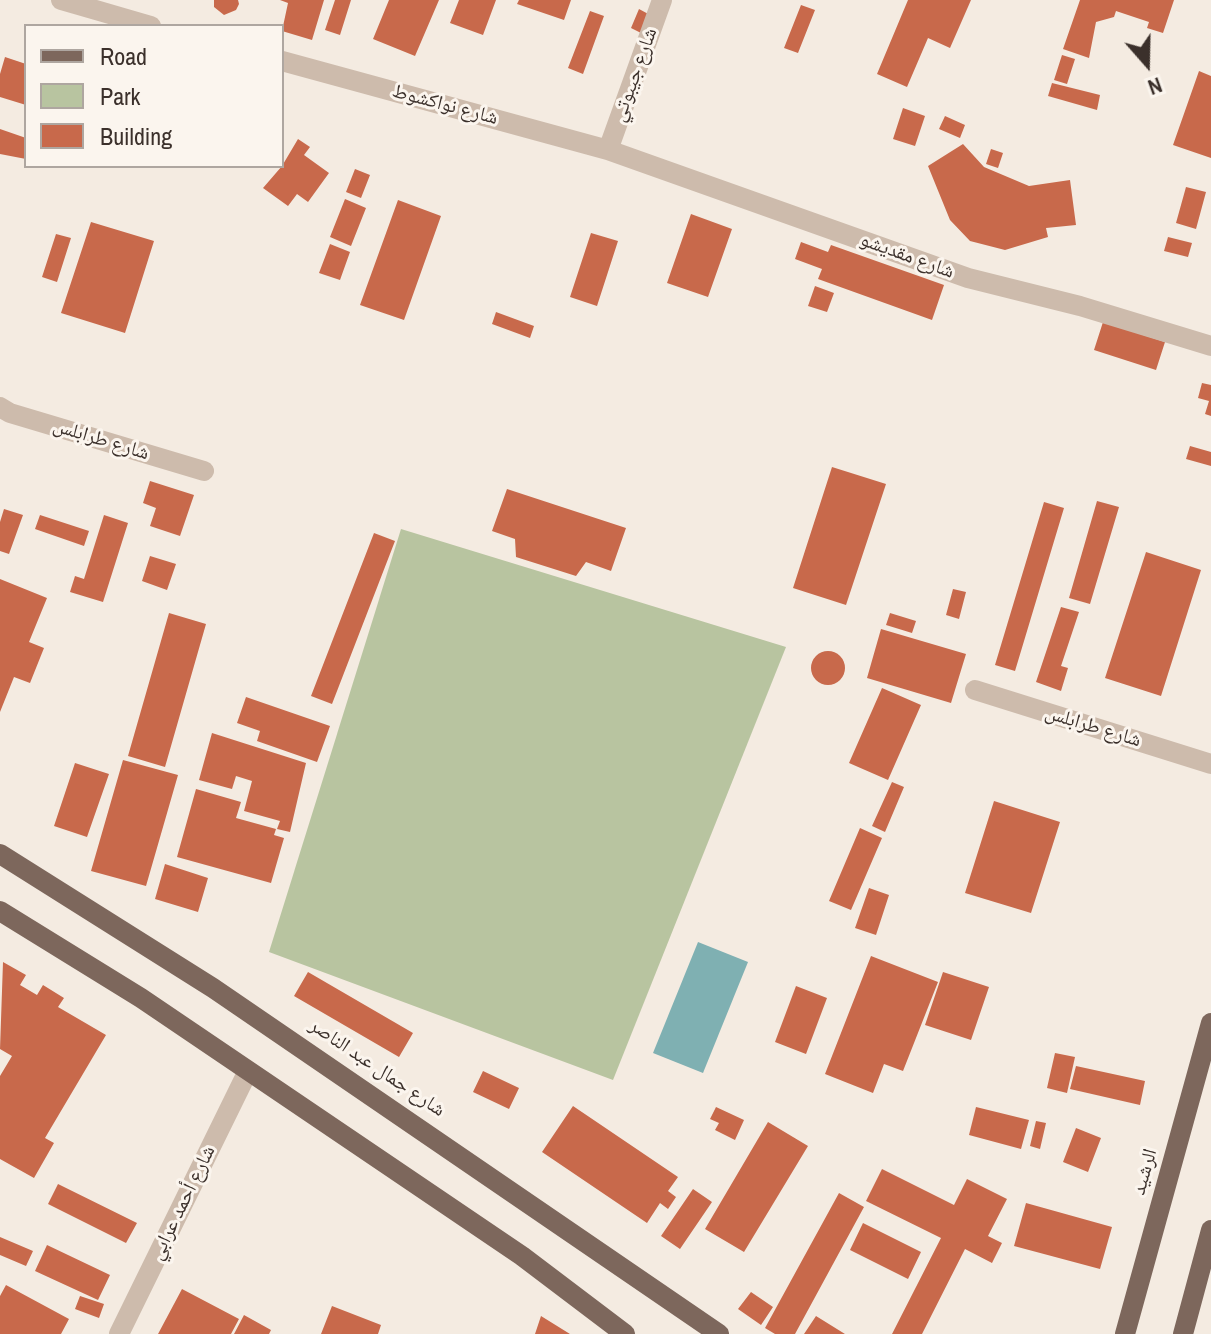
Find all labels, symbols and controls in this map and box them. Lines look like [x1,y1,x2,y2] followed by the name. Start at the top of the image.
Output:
[24,24,284,168] legend
[1107,24,1187,104] north arrow
[607,25,663,125] street label: شارع جيبوتي
[100,40,147,72] text: Road
[1144,70,1166,103] text: N
[389,79,501,131] street label: شارع نواكشوط
[100,80,140,112] text: Park
[100,120,172,152] text: Building
[857,228,957,284] street label: شارع مقديشو
[50,414,152,466] street label: شارع طرابلس
[1042,701,1144,753] street label: شارع طرابلس
[304,1014,450,1122] street label: شارع جمال عبد الناصر
[145,1142,221,1264] street label: شارع أحمد عرابي
[1127,1146,1163,1198] street label: الرشيد

